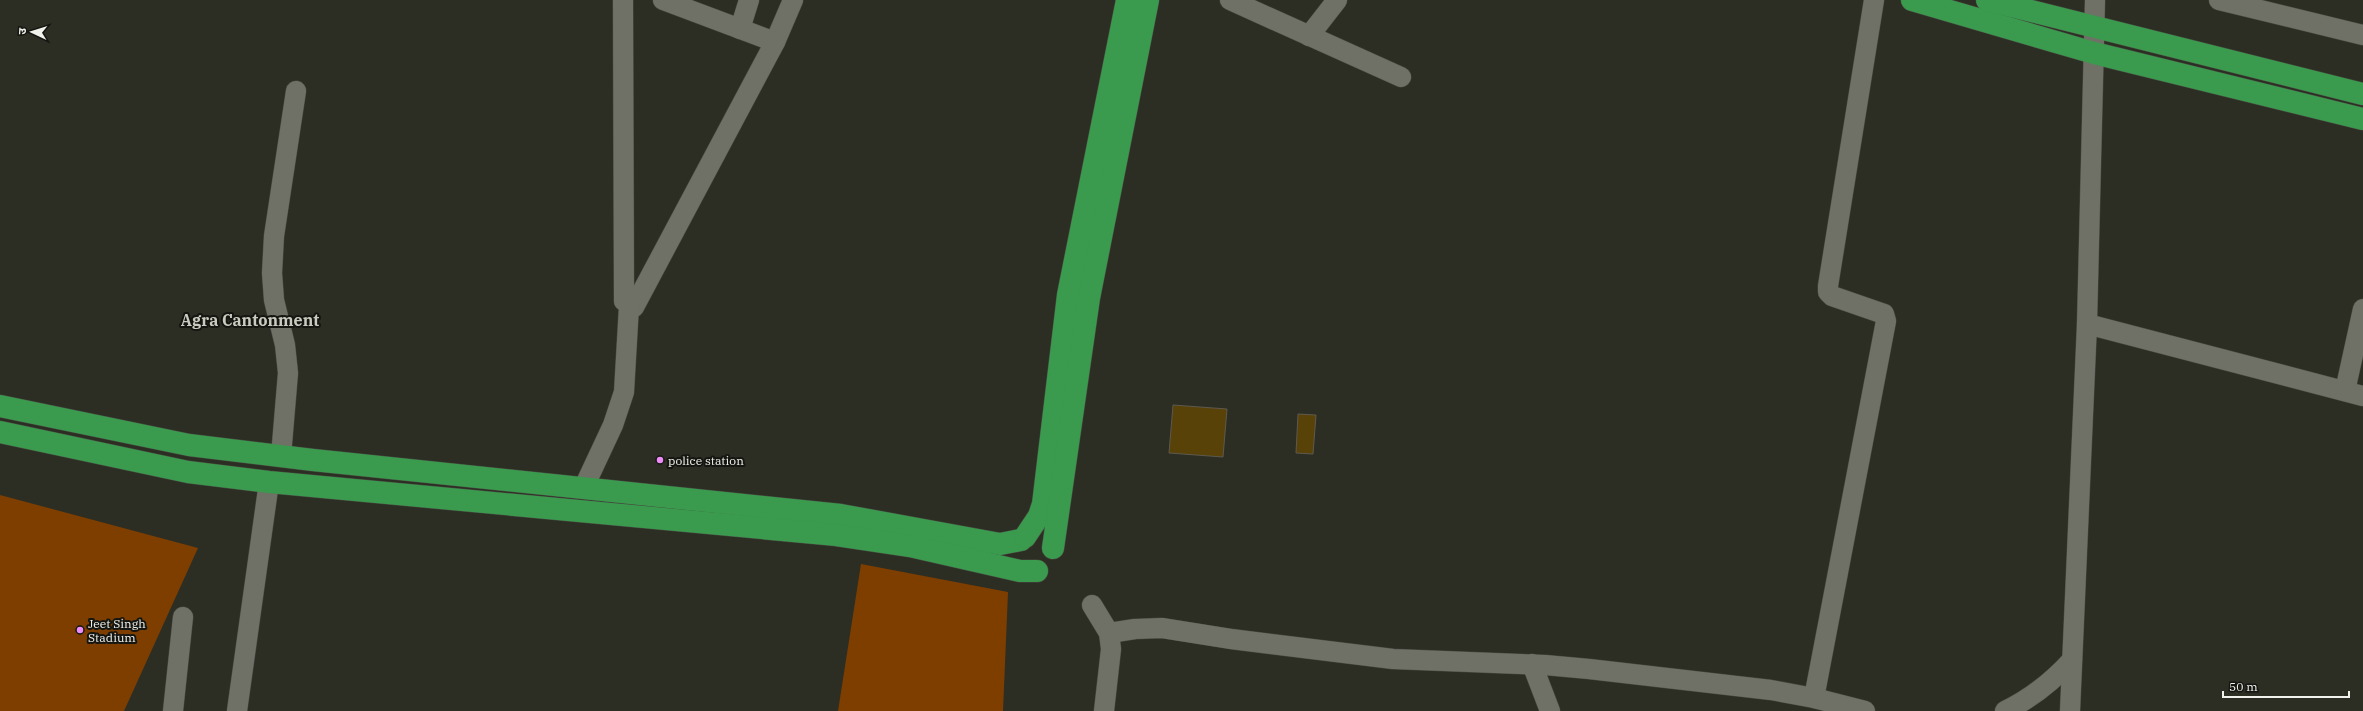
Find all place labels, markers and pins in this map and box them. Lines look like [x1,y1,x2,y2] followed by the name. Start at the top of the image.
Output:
[668,453,744,468] place label: police station
[655,455,665,465] marker: police station
[88,616,146,645] place label: Jeet Singh Stadium
[75,625,85,635] marker: Jeet Singh Stadium

